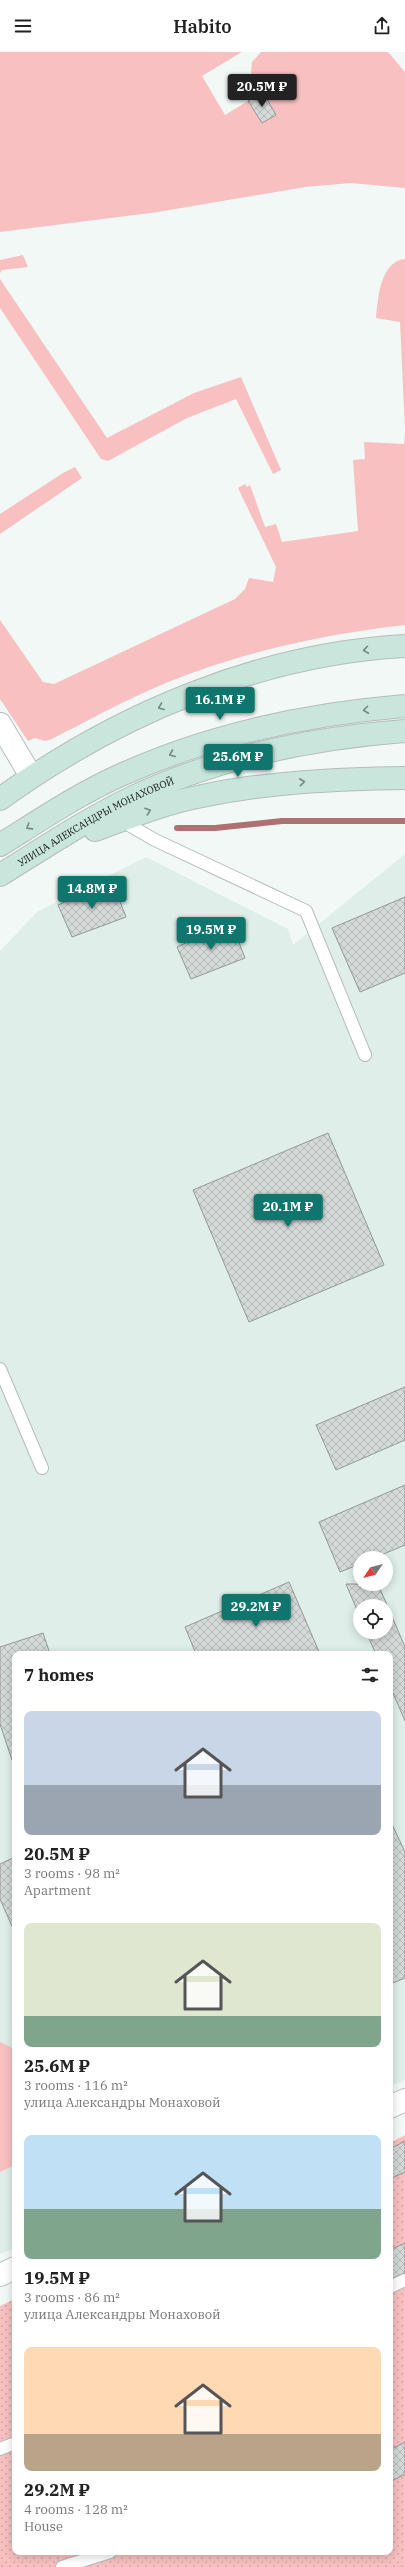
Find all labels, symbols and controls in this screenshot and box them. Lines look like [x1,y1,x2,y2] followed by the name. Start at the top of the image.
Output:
[12,15,34,37] icon: menu
[173,15,232,38] text: Habito
[371,15,393,37] icon: share
[225,74,299,108] pin: 20.5M ₽
[237,78,287,95] text: 20.5M ₽
[363,645,369,654] one-way arrow
[183,687,257,721] pin: 16.1M ₽
[195,691,245,708] text: 16.1M ₽
[157,702,164,710] one-way arrow
[363,705,369,714] one-way arrow
[201,744,275,778] pin: 25.6M ₽
[213,748,263,765] text: 25.6M ₽
[168,750,175,758] one-way arrow
[15,774,176,869] street label: УЛИЦА АЛЕКСАНДРЫ МОНАХОВОЙ
[299,778,305,787] one-way arrow
[144,807,151,816] one-way arrow
[26,822,33,830] one-way arrow
[55,876,129,910] pin: 14.8M ₽
[67,880,117,897] text: 14.8M ₽
[174,917,248,951] pin: 19.5M ₽
[186,921,236,938] text: 19.5M ₽
[251,1194,325,1228] pin: 20.1M ₽
[263,1198,313,1215] text: 20.1M ₽
[353,1551,393,1591] north arrow
[353,1551,393,1639] map controls
[219,1594,293,1628] pin: 29.2M ₽
[231,1598,281,1615] text: 29.2M ₽
[353,1599,393,1639] button: locate
[24,1664,94,1686] text: 7 homes
[359,1664,381,1686] icon: filters
[167,1737,239,1809] icon: home
[24,1843,90,1865] text: 20.5M ₽
[24,1865,120,1882] text: 3 rooms · 98 m²
[24,1882,91,1899] text: Apartment
[167,1949,239,2021] icon: home
[24,2055,90,2077] text: 25.6M ₽
[24,2077,128,2094] text: 3 rooms · 116 m²
[24,2094,221,2111] text: улица Александры Монаховой
[167,2161,239,2233] icon: home
[24,2267,90,2289] text: 19.5M ₽
[24,2289,120,2306] text: 3 rooms · 86 m²
[24,2306,221,2323] text: улица Александры Монаховой
[167,2373,239,2445] icon: home
[24,2479,90,2501] text: 29.2M ₽
[24,2501,128,2518] text: 4 rooms · 128 m²
[24,2518,63,2535] text: House

